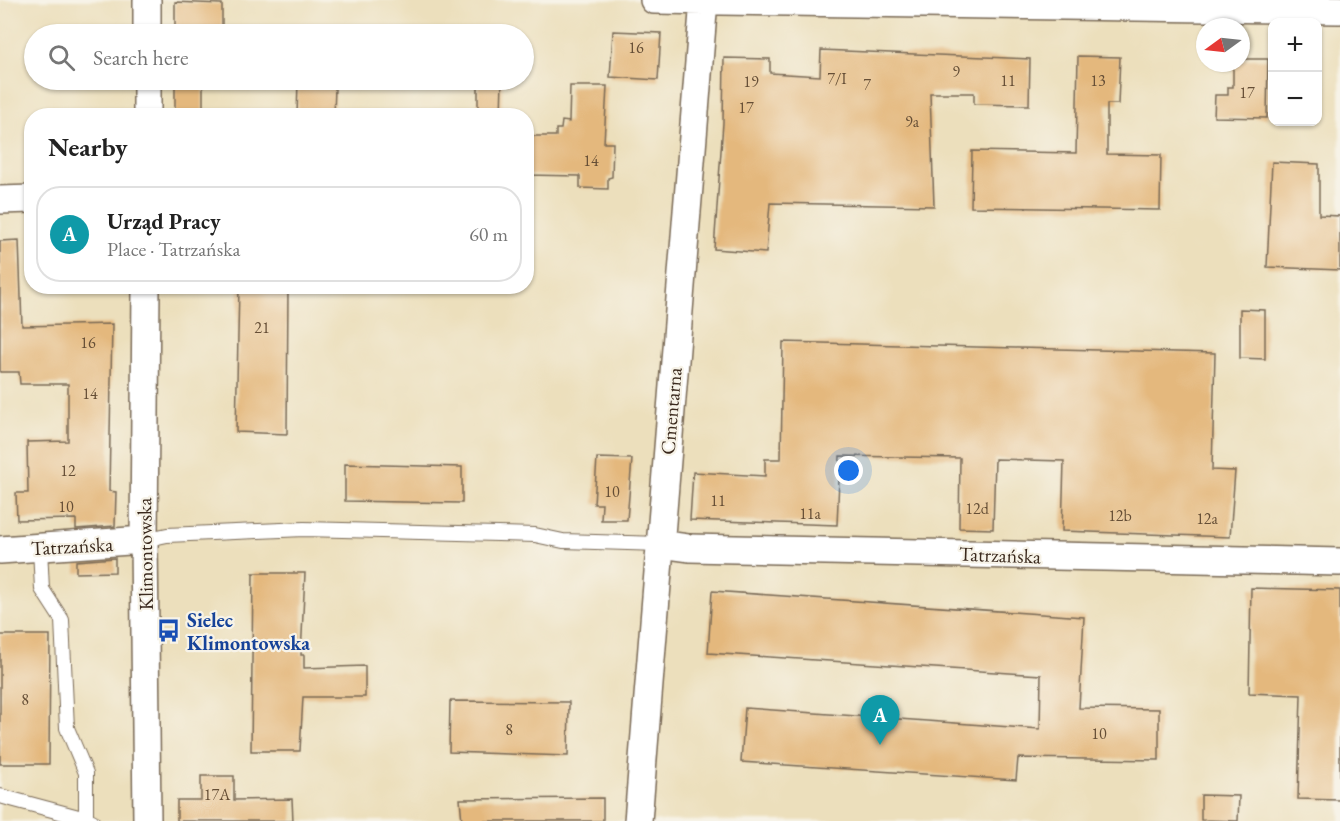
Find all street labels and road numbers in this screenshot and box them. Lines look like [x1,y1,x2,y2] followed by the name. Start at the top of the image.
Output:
[654,366,688,456] street label: Cmentarna
[131,497,159,611] street label: Klimontowska
[30,531,114,561] street label: Tatrzańska
[959,541,1042,569] street label: Tatrzańska

